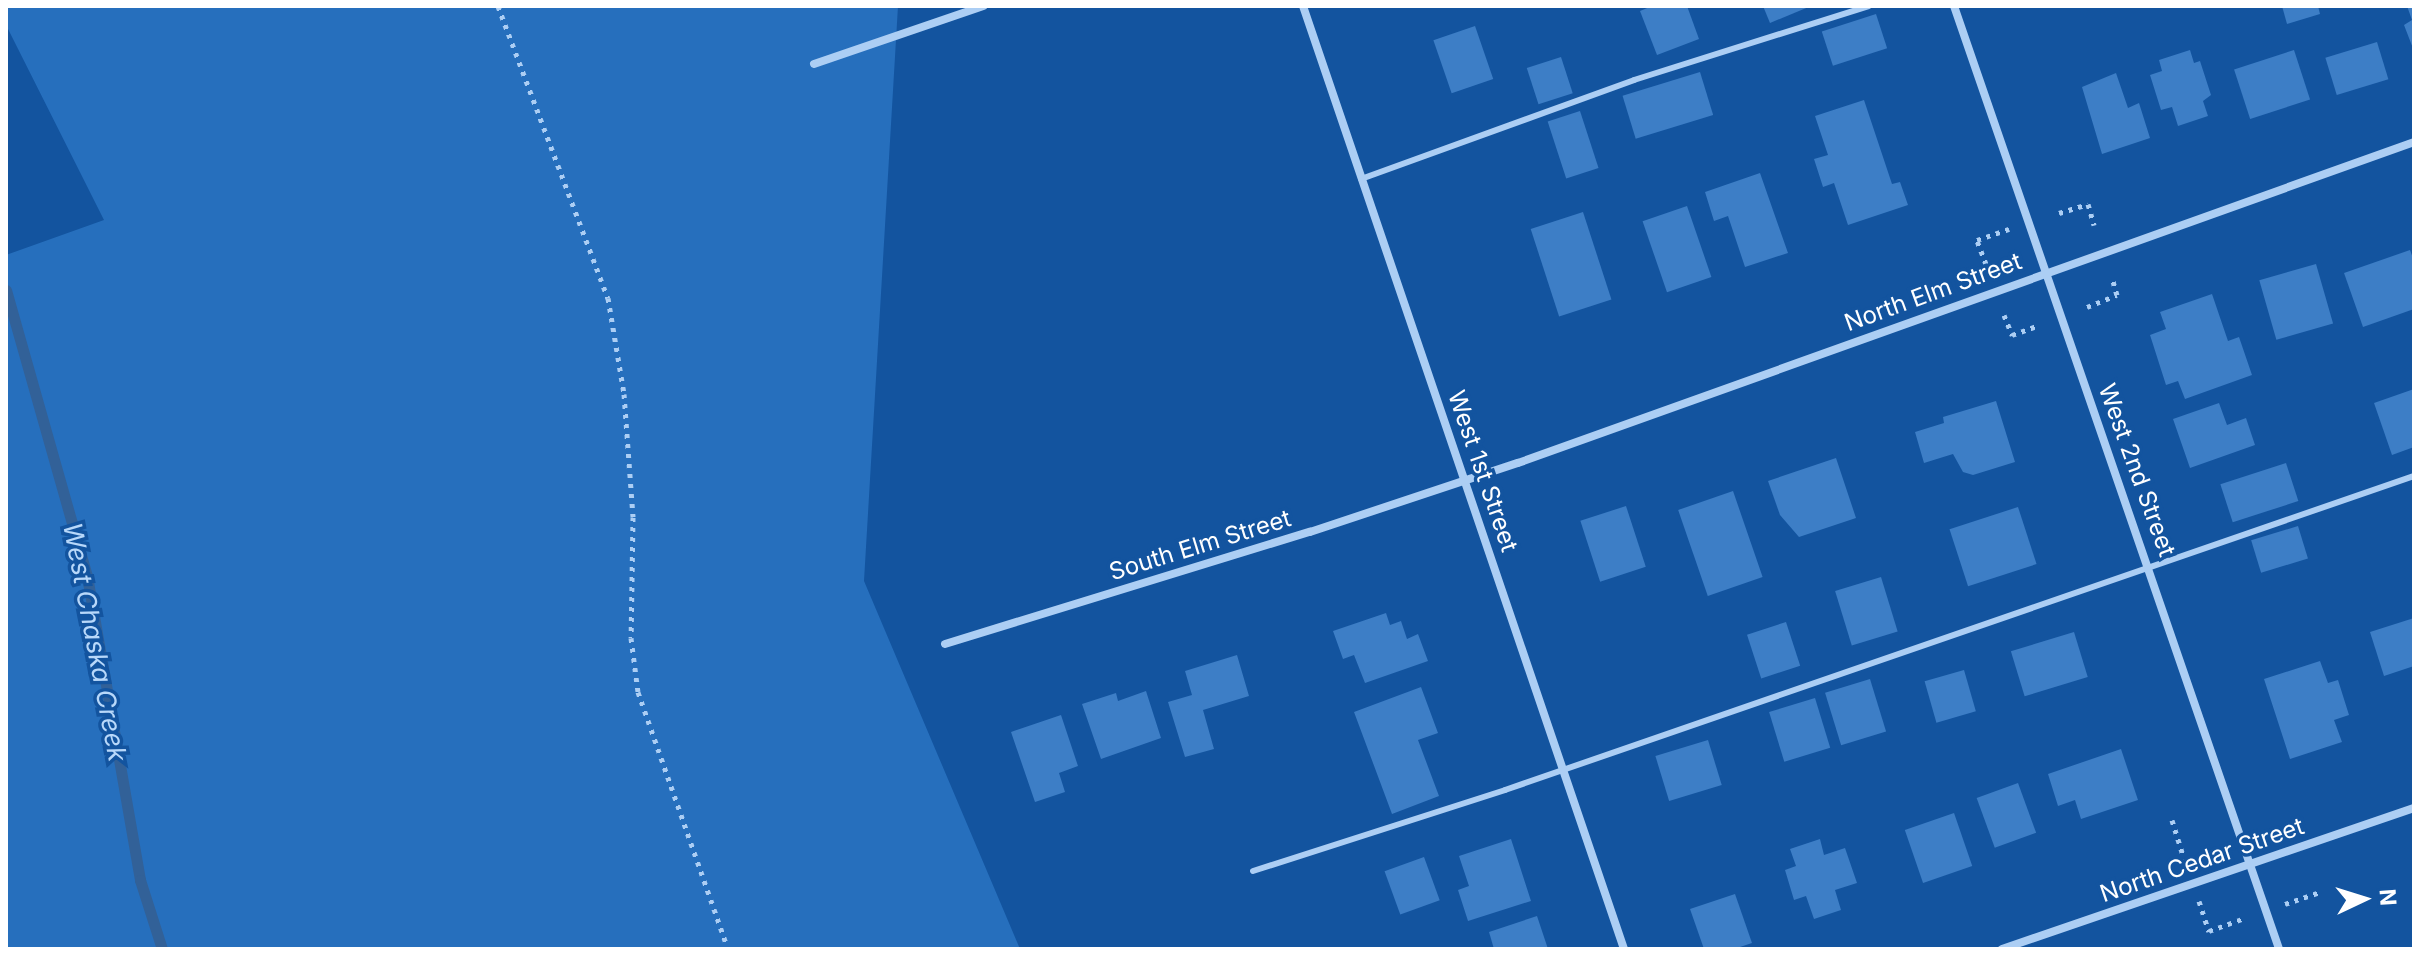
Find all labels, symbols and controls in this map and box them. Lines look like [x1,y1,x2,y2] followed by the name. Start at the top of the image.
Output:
[1840,247,2026,337] street label: North Elm Street
[2092,380,2182,560] street label: West 2nd Street
[1442,387,1524,555] street label: West 1st Street
[1106,504,1294,586] street label: South Elm Street
[57,520,133,764] water label: West Chaska Creek
[2096,812,2308,908] street label: North Cedar Street
[2324,859,2404,939] north arrow
[2374,888,2401,907] text: N

